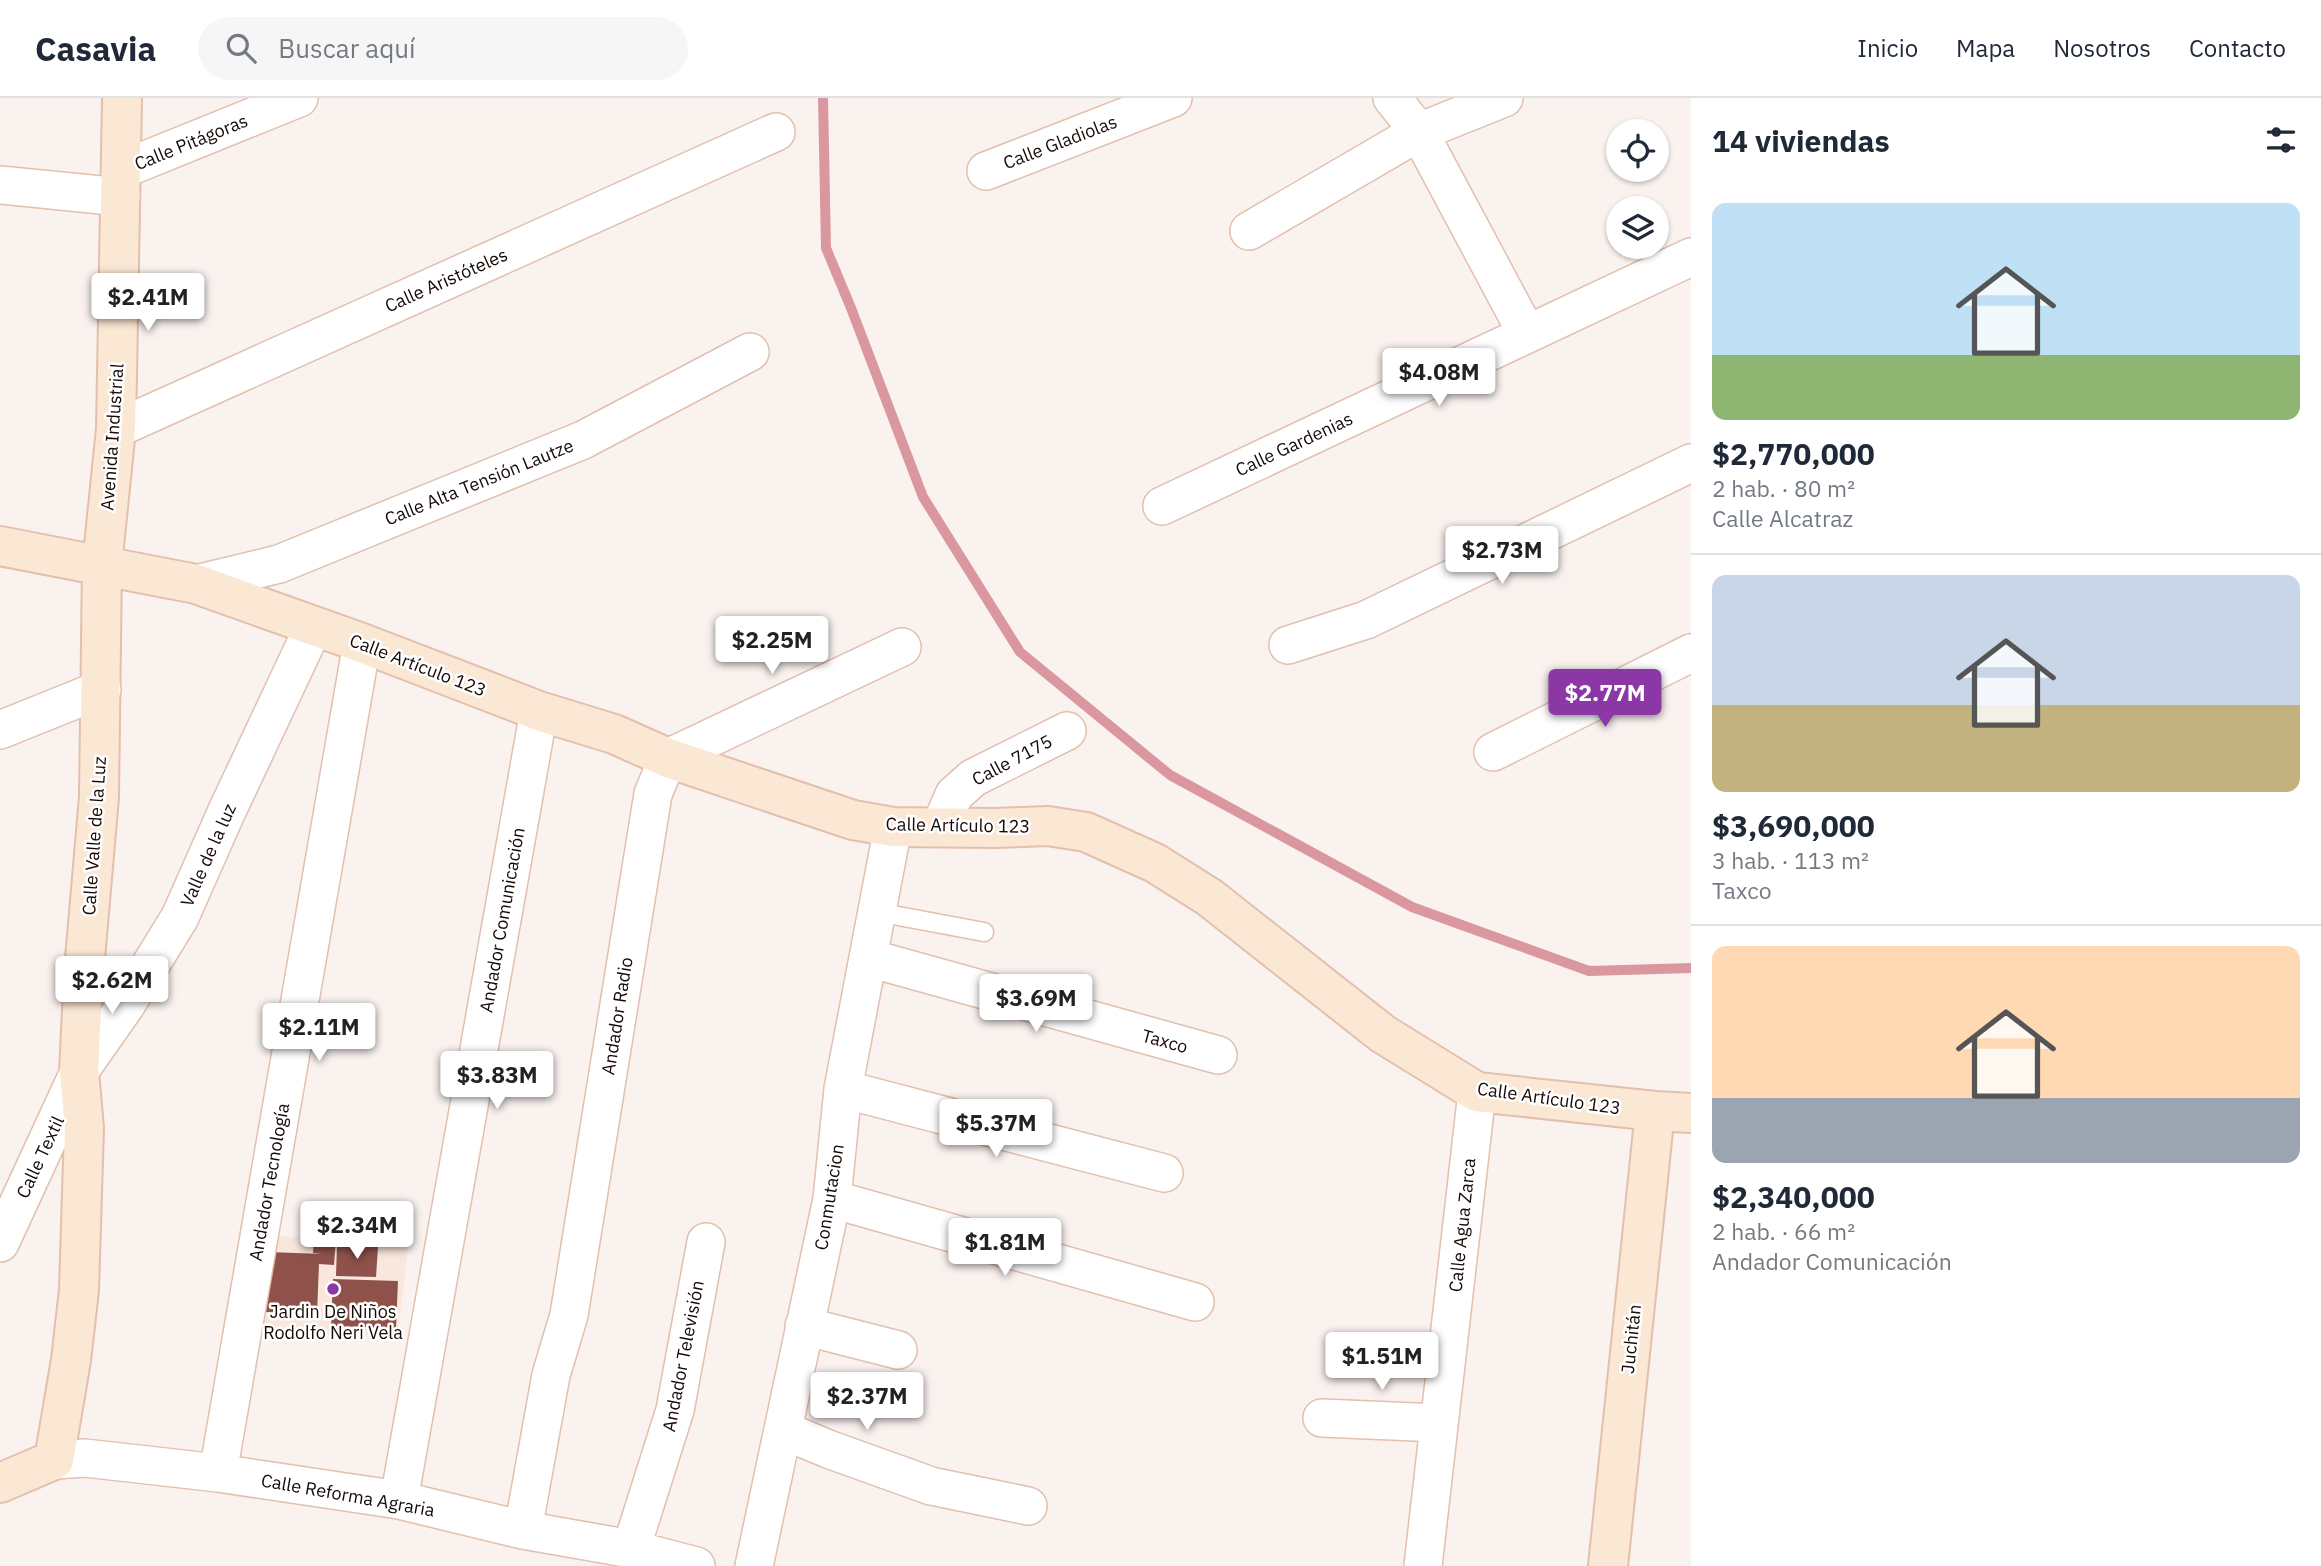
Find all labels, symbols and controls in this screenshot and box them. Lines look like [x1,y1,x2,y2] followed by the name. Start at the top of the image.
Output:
[198,17,688,80] search box
[35,27,156,70] text: Casavia
[222,29,260,67] icon: search
[278,31,416,65] text: Buscar aquí
[1857,32,1918,64] text: Inicio
[1956,32,2015,64] text: Mapa
[2053,32,2151,64] text: Nosotros
[2189,32,2286,64] text: Contacto
[131,109,251,175] street label: Calle Pitágoras
[1000,110,1120,174] street label: Calle Gladiolas
[1606,119,1669,259] map controls
[1606,119,1669,182] button: locate
[1712,121,1890,160] text: 14 viviendas
[2262,121,2300,159] icon: filters
[1606,196,1669,259] button: layers
[381,243,511,317] street label: Calle Aristóteles
[1943,248,2069,374] icon: home
[91,274,205,333] pin: $2.41M
[107,281,189,311] text: $2.41M
[1382,348,1496,408] pin: $4.08M
[1398,356,1480,386] text: $4.08M
[95,363,129,511] street label: Avenida Industrial
[1232,407,1356,481] street label: Calle Gardenias
[381,434,577,530] street label: Calle Alta Tensión Lautze
[1712,434,1875,473] text: $2,770,000
[1712,473,1855,503] text: 2 hab. · 80 m²
[1712,503,1853,533] text: Calle Alcatraz
[1445,526,1559,586] pin: $2.73M
[1461,534,1543,564] text: $2.73M
[715,616,829,676] pin: $2.25M
[1943,620,2069,746] icon: home
[731,624,813,654] text: $2.25M
[346,628,490,702] street label: Calle Artículo 123
[1548,670,1662,729] pin: $2.77M
[1564,677,1646,707] text: $2.77M
[968,729,1056,791] street label: Calle 7175
[77,756,111,916] street label: Calle Valle de la Luz
[175,800,241,910] street label: Valle de la luz
[1712,806,1875,845] text: $3,690,000
[886,812,1030,838] street label: Calle Artículo 123
[474,826,530,1014] street label: Andador Comunicación
[1712,845,1869,875] text: 3 hab. · 113 m²
[1712,875,1772,905] text: Taxco
[596,955,638,1077] street label: Andador Radio
[55,956,169,1016] pin: $2.62M
[71,964,153,994] text: $2.62M
[979,974,1093,1034] pin: $3.69M
[995,982,1077,1012] text: $3.69M
[1943,991,2069,1117] icon: home
[262,1004,376,1063] pin: $2.11M
[278,1011,360,1041] text: $2.11M
[1140,1024,1190,1058] street label: Taxco
[440,1052,554,1111] pin: $3.83M
[456,1059,538,1089] text: $3.83M
[1476,1077,1622,1119] street label: Calle Artículo 123
[939,1100,1053,1159] pin: $5.37M
[244,1101,294,1263] street label: Andador Tecnología
[955,1107,1037,1137] text: $5.37M
[11,1112,69,1202] street label: Calle Textil
[809,1142,849,1252] street label: Conmutacion
[1444,1156,1481,1293] street label: Calle Agua Zarca
[1712,1177,1875,1216] text: $2,340,000
[300,1202,414,1261] pin: $2.34M
[316,1209,398,1239] text: $2.34M
[1712,1216,1855,1246] text: 2 hab. · 66 m²
[948,1218,1062,1278] pin: $1.81M
[964,1226,1046,1256] text: $1.81M
[1712,1246,1952,1276] text: Andador Comunicación
[657,1278,709,1434] street label: Andador Televisión
[325,1281,341,1297] marker: Jardin De Niños Rodolfo Neri Vela
[263,1300,403,1344] place label: Jardin De Niños Rodolfo Neri Vela
[1616,1303,1646,1375] street label: Juchitán
[1325,1332,1439,1392] pin: $1.51M
[1341,1340,1423,1370] text: $1.51M
[810,1372,924,1432] pin: $2.37M
[826,1380,908,1410] text: $2.37M
[259,1468,437,1522] street label: Calle Reforma Agraria

